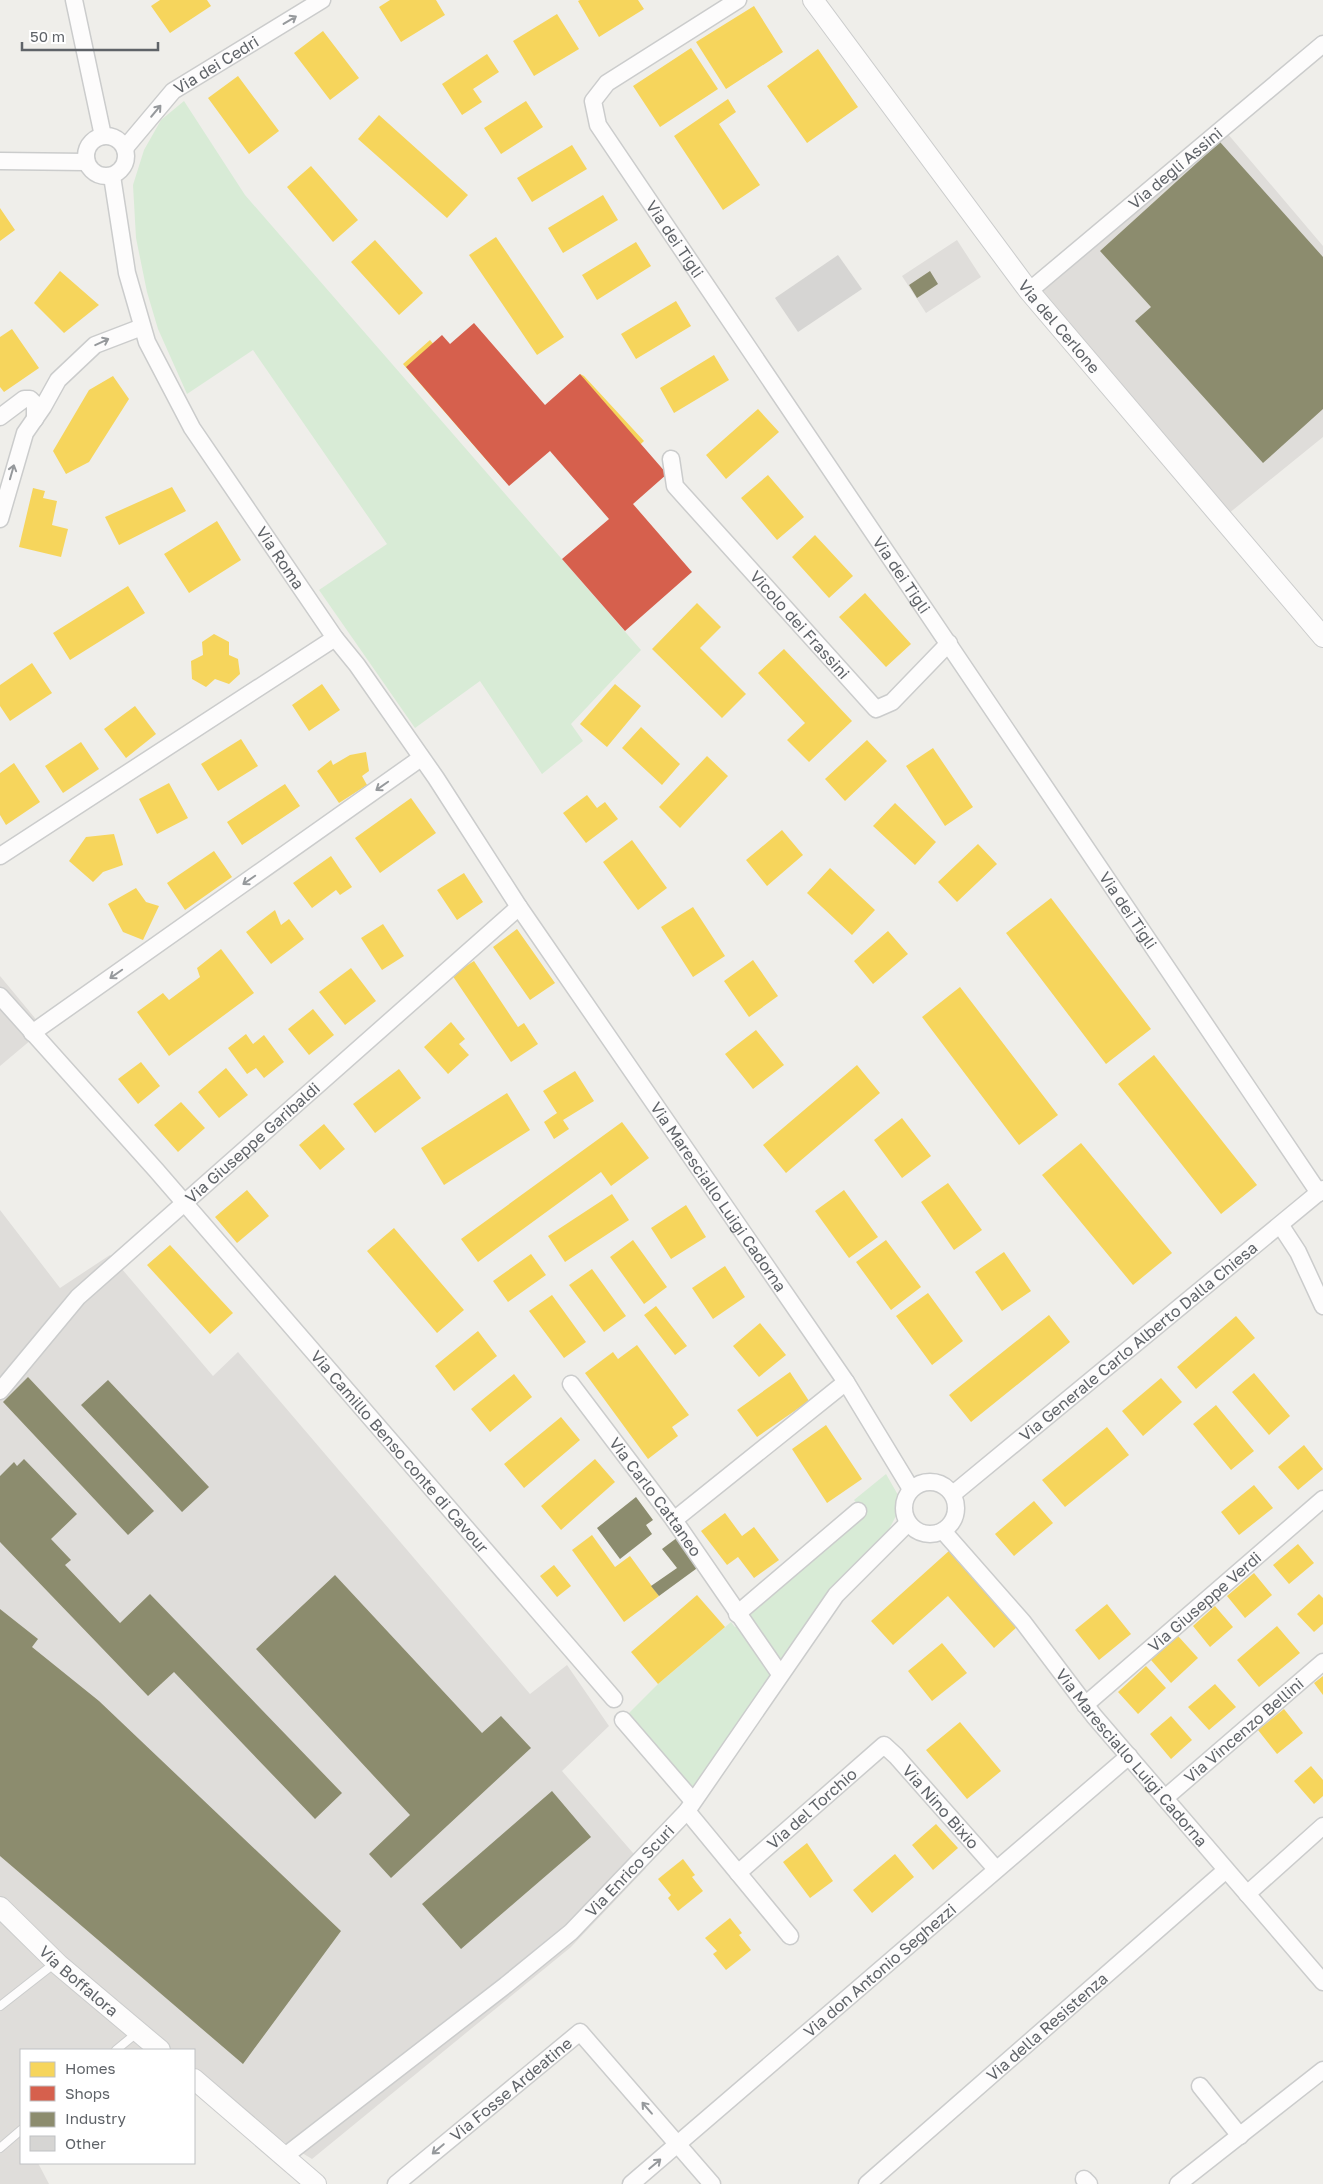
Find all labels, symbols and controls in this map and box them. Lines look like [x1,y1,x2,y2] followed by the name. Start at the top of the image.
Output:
[282,15,296,25] one-way arrow
[22,20,159,52] scale bar
[30,27,65,45] text: 50 m
[170,31,262,98] street label: Via dei Cedri
[151,105,162,118] one-way arrow
[1124,123,1226,213] street label: Via degli Assini
[642,197,708,282] street label: Via dei Tigli
[1014,276,1105,377] street label: Via del Cerlone
[94,337,109,346] one-way arrow
[8,465,18,481] one-way arrow
[252,522,309,593] street label: Via Roma
[868,532,935,617] street label: Via dei Tigli
[746,566,854,683] street label: Vicolo dei Frassini
[375,781,389,791] one-way arrow
[1095,868,1161,953] street label: Via dei Tigli
[242,875,256,885] one-way arrow
[109,969,123,979] one-way arrow
[181,1078,324,1208] street label: Via Giuseppe Garibaldi
[646,1098,791,1296] street label: Via Maresciallo Luigi Cadorna
[1015,1237,1261,1445] street label: Via Generale Carlo Alberto Dalla Chiesa
[306,1346,493,1557] street label: Via Camillo Benso conte di Cavour
[605,1433,706,1560] street label: Via Carlo Cattaneo
[1144,1547,1265,1656] street label: Via Giuseppe Verdi
[1052,1664,1212,1851] street label: Via Maresciallo Luigi Cadorna
[1180,1673,1308,1787] street label: Via Vincenzo Bellini
[898,1760,983,1853] street label: Via Nino Bixio
[763,1764,861,1853] street label: Via del Torchio
[581,1821,678,1921] street label: Via Enrico Scuri
[799,1899,960,2041] street label: Via don Antonio Seghezzi
[35,1941,122,2021] street label: Via Boffalora
[982,1968,1112,2085] street label: Via della Resistenza
[446,2033,576,2145] street label: Via Fosse Ardeatine
[20,2049,195,2164] legend
[65,2059,115,2077] text: Homes
[65,2084,110,2102] text: Shops
[641,2101,652,2114] one-way arrow
[65,2109,126,2127] text: Industry
[65,2134,106,2152] text: Other
[432,2143,445,2154] one-way arrow
[648,2159,661,2170] one-way arrow

